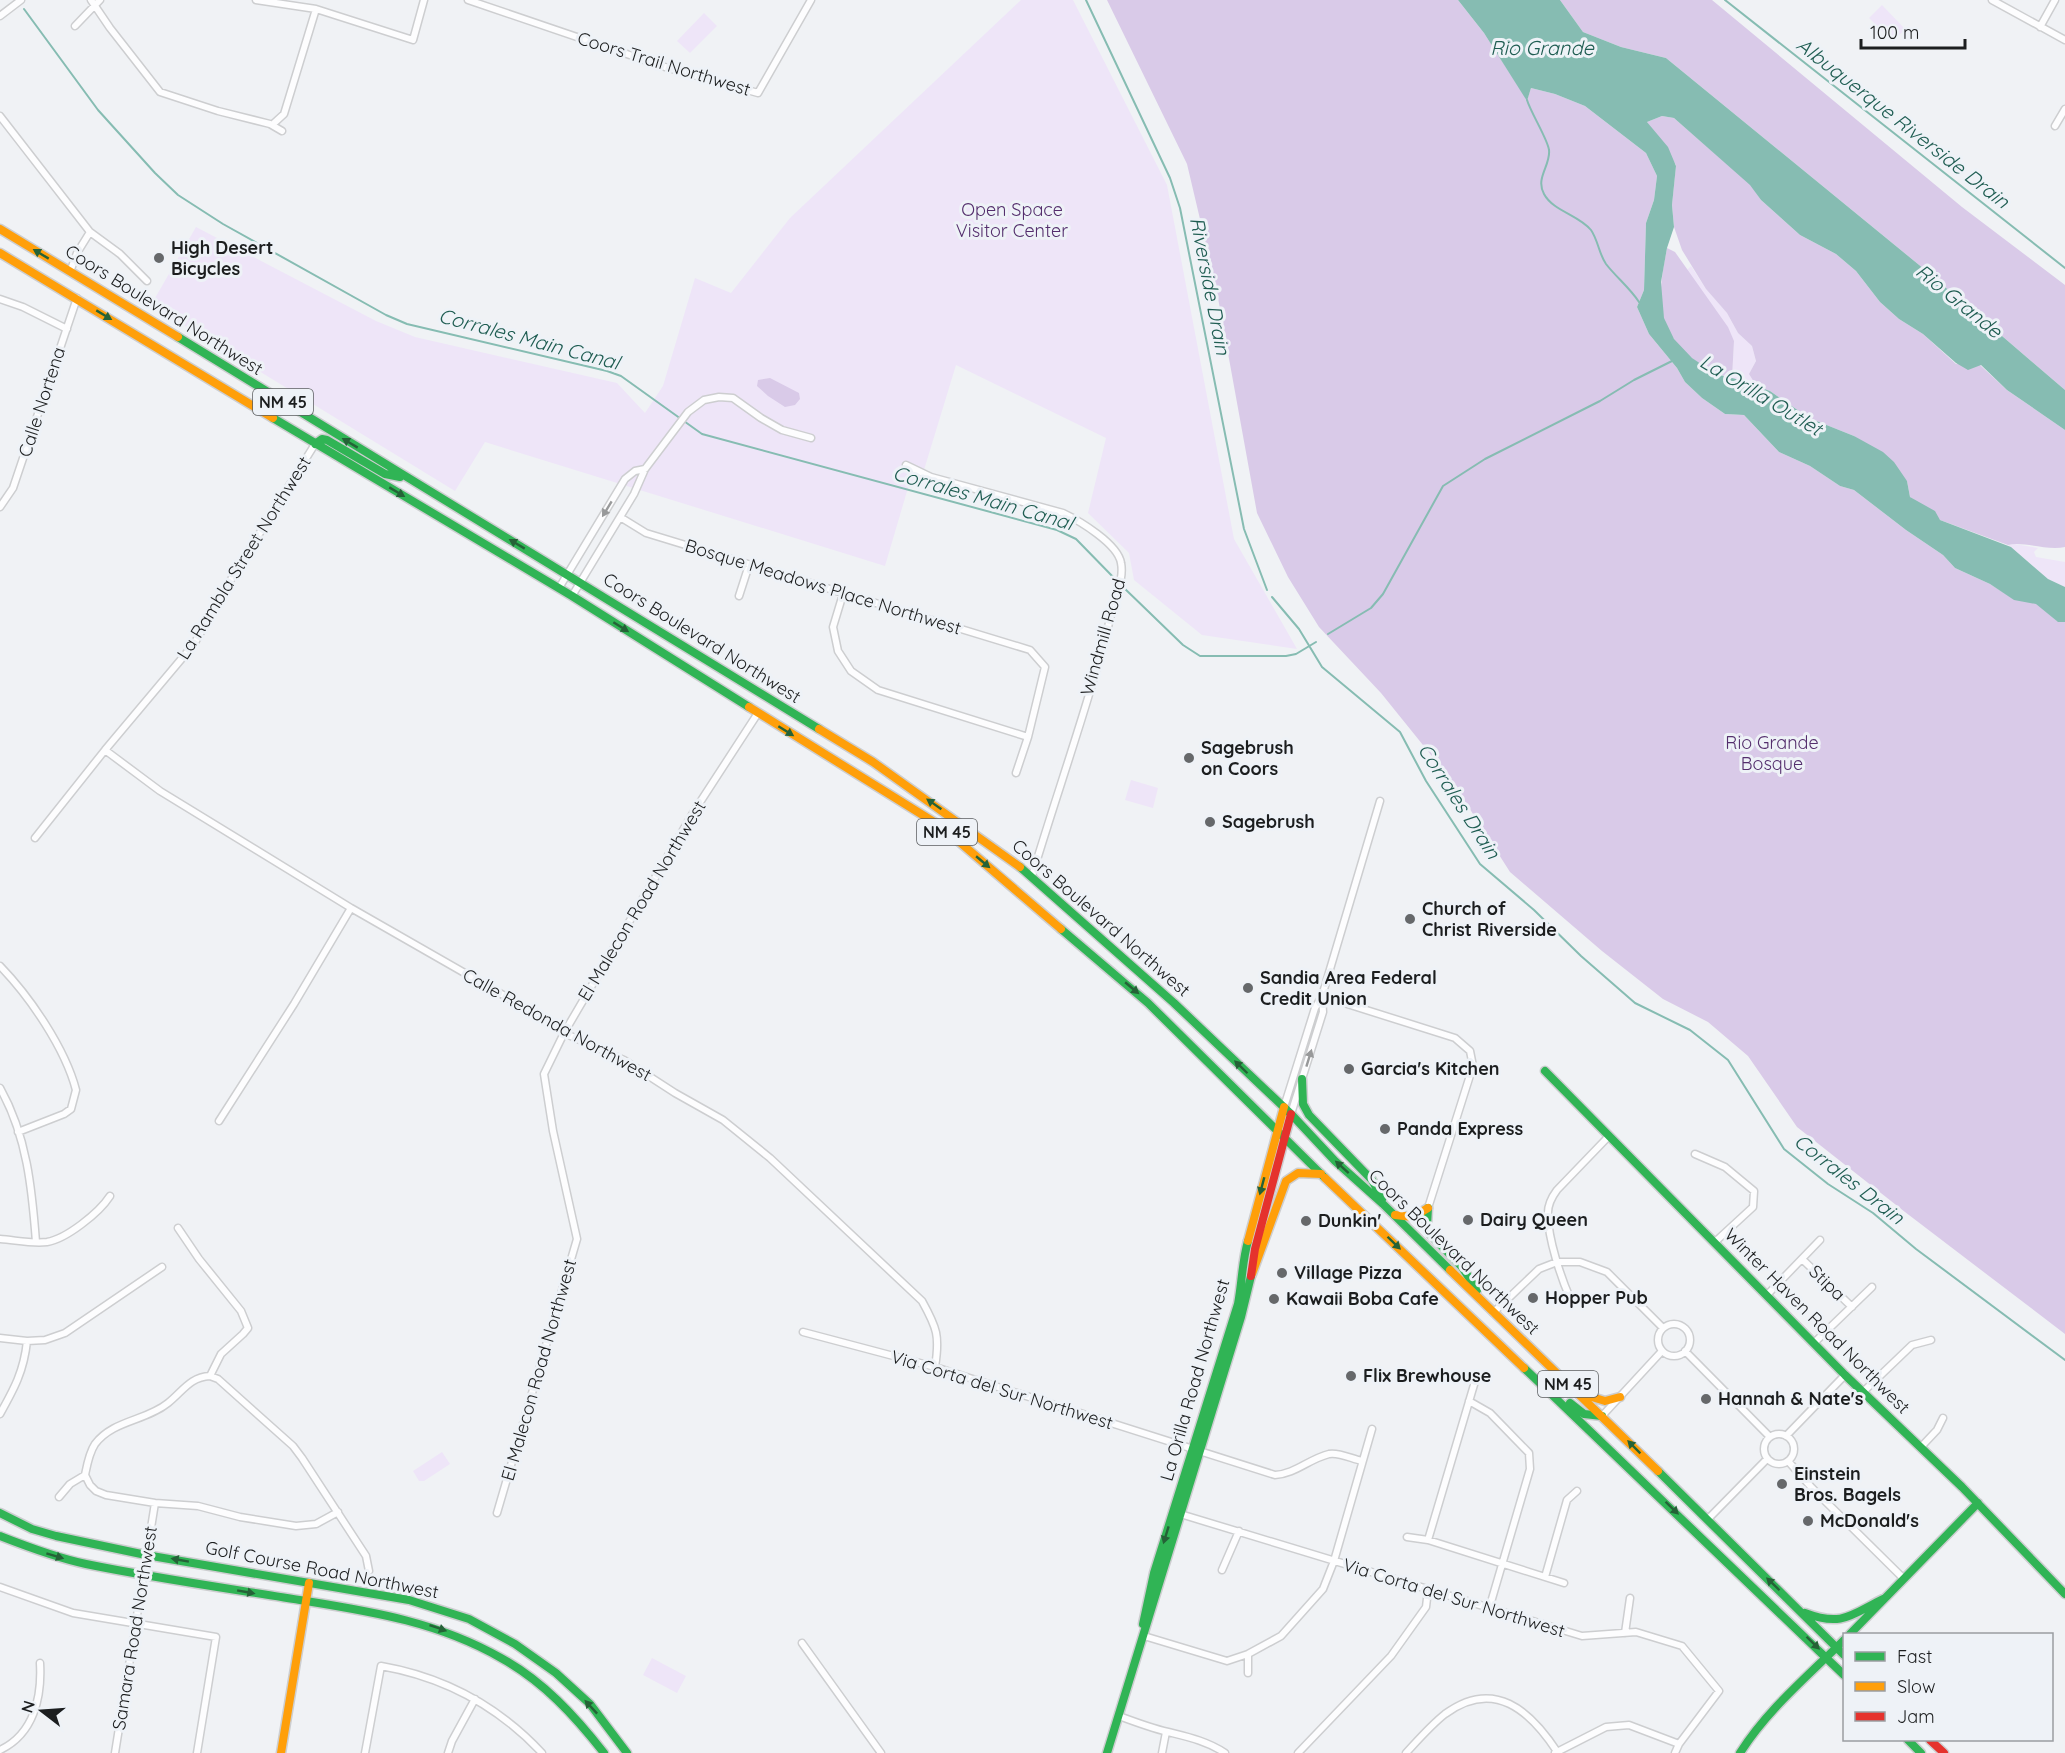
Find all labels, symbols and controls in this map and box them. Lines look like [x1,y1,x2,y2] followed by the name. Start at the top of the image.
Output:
[1861,12,1964,50] scale bar
[1870,21,1919,44] text: 100 m
[575,26,753,101] street label: Coors Trail Northwest
[1792,32,2015,214] water label: Albuquerque Riverside Drain
[1490,35,1595,60] water label: Rio Grande
[956,198,1068,242] park label: Open Space Visitor Center
[1185,215,1236,357] water label: Riverside Drain
[171,236,273,280] place label: High Desert Bicycles
[61,239,267,380] street label: Coors Boulevard Northwest
[33,248,49,259] one-way arrow
[152,251,166,265] marker: High Desert Bicycles
[1911,258,2008,343] water label: Rio Grande
[436,302,625,375] water label: Corrales Main Canal
[96,309,112,320] one-way arrow
[13,344,70,460] street label: Calle Nortena
[1696,348,1829,442] water label: La Orilla Outlet
[253,389,313,415] road number: NM 45
[342,438,358,449] one-way arrow
[171,452,316,664] street label: La Rambla Street Northwest
[890,460,1078,536] water label: Corrales Main Canal
[389,487,405,498] one-way arrow
[601,501,612,517] one-way arrow
[682,533,964,640] street label: Bosque Meadows Place Northwest
[509,539,525,550] one-way arrow
[599,567,805,708] street label: Coors Boulevard Northwest
[1075,576,1130,698] street label: Windmill Road
[613,621,629,632] one-way arrow
[778,725,794,736] one-way arrow
[1725,731,1819,775] park label: Rio Grande Bosque
[1201,736,1294,780] place label: Sagebrush on Coors
[1413,738,1506,864] water label: Corrales Drain
[1182,751,1196,765] marker: Sagebrush on Coors
[573,796,711,1005] street label: El Malecon Road Northwest
[926,798,942,810] one-way arrow
[1222,810,1315,833] place label: Sagebrush
[1203,815,1217,829] marker: Sagebrush
[917,819,977,845] road number: NM 45
[1007,834,1195,1001] street label: Coors Boulevard Northwest
[975,856,991,869] one-way arrow
[1422,897,1557,941] place label: Church of Christ Riverside
[1403,912,1417,926] marker: Church of Christ Riverside
[459,963,656,1086] street label: Calle Redonda Northwest
[1260,966,1437,1010] place label: Sandia Area Federal Credit Union
[1241,981,1255,995] marker: Sandia Area Federal Credit Union
[1124,982,1139,994] one-way arrow
[1304,1049,1314,1067] one-way arrow
[1361,1057,1500,1080] place label: Garcia's Kitchen
[1234,1061,1248,1075] one-way arrow
[1342,1062,1356,1076] marker: Garcia's Kitchen
[1397,1117,1524,1140] place label: Panda Express
[1378,1122,1392,1136] marker: Panda Express
[1789,1128,1910,1230] water label: Corrales Drain
[1335,1161,1350,1174] one-way arrow
[1364,1164,1545,1339] street label: Coors Boulevard Northwest
[1256,1177,1266,1195] one-way arrow
[1480,1208,1588,1231] place label: Dairy Queen
[1318,1209,1381,1232] place label: Dunkin'
[1461,1213,1475,1227] marker: Dairy Queen
[1299,1214,1313,1228] marker: Dunkin'
[1720,1223,1915,1418] street label: Winter Haven Road Northwest
[1386,1236,1401,1249] one-way arrow
[496,1256,581,1483] street label: El Malecon Road Northwest
[1804,1260,1850,1305] street label: Stipa
[1294,1261,1402,1284] place label: Village Pizza
[1275,1266,1289,1280] marker: Village Pizza
[1155,1276,1234,1484] street label: La Orilla Road Northwest
[1545,1286,1648,1309] place label: Hopper Pub
[1286,1287,1439,1310] place label: Kawaii Boba Cafe
[1526,1291,1540,1305] marker: Hopper Pub
[1267,1292,1281,1306] marker: Kawaii Boba Cafe
[888,1345,1116,1434] street label: Via Corta del Sur Northwest
[1363,1364,1491,1387] place label: Flix Brewhouse
[1344,1369,1358,1383] marker: Flix Brewhouse
[1538,1371,1598,1397] road number: NM 45
[1718,1387,1864,1410] place label: Hannah & Nate's
[1699,1392,1713,1406] marker: Hannah & Nate's
[1627,1441,1641,1455] one-way arrow
[1794,1462,1901,1506] place label: Einstein Bros. Bagels
[1775,1477,1789,1491] marker: Einstein Bros. Bagels
[1664,1501,1678,1515] one-way arrow
[1820,1509,1919,1532] place label: McDonald's
[1801,1514,1815,1528] marker: McDonald's
[107,1524,162,1731] street label: Samara Road Northwest
[1160,1526,1170,1544] one-way arrow
[203,1536,441,1603] street label: Golf Course Road Northwest
[46,1552,64,1561] one-way arrow
[1340,1553,1568,1642] street label: Via Corta del Sur Northwest
[170,1556,189,1565] one-way arrow
[1766,1578,1780,1592] one-way arrow
[237,1587,256,1596] one-way arrow
[429,1624,447,1634] one-way arrow
[1843,1633,2053,1741] legend
[1805,1636,1820,1650] one-way arrow
[1897,1645,1932,1668] text: Fast
[1897,1675,1935,1698] text: Slow
[12,1681,72,1741] north arrow
[16,1698,39,1715] text: N
[584,1699,598,1714] one-way arrow
[1897,1705,1935,1728] text: Jam

